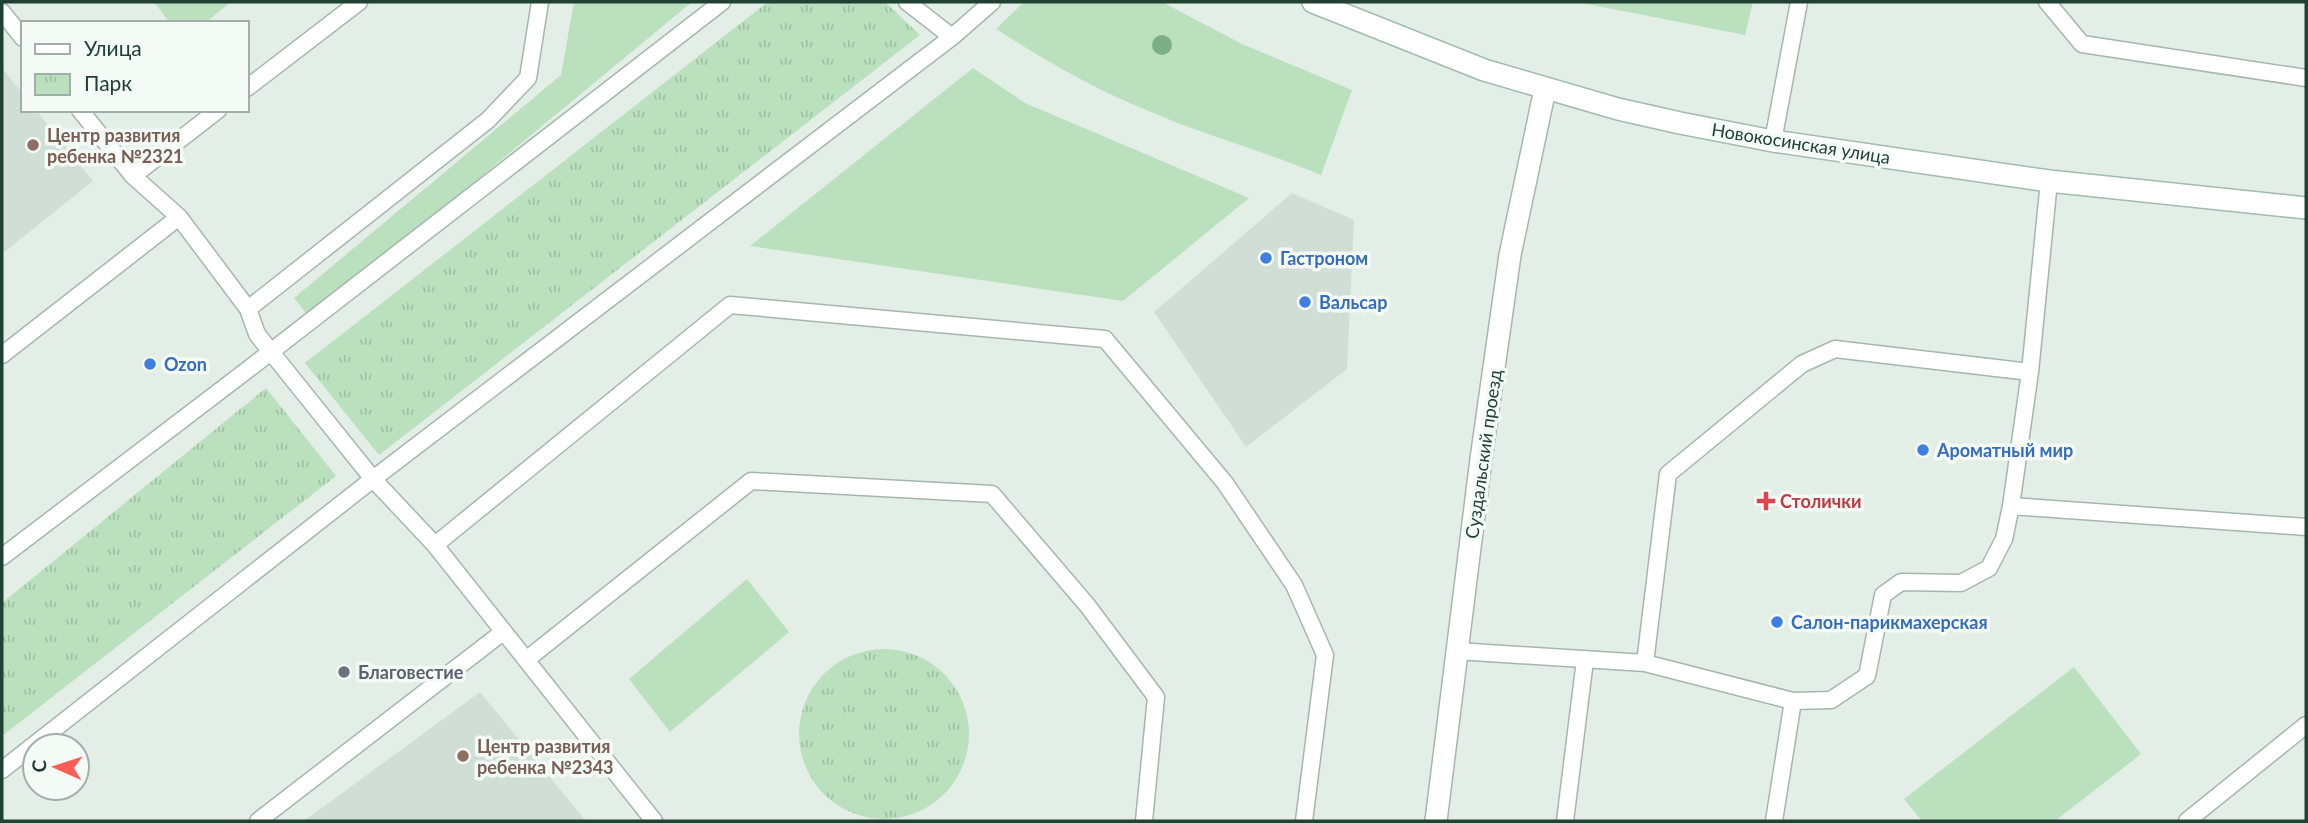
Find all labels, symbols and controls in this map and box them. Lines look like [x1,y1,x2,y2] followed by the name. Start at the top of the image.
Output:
[21,21,248,112] legend
[84,35,142,60] text: Улица
[84,70,132,95] text: Парк
[1710,118,1892,168] street label: Новокосинская улица
[47,124,184,167] place label: Центр развития ребенка №2321
[25,137,41,153] marker: Центр развития ребенка №2321
[1280,247,1368,269] place label: Гастроном
[1258,250,1274,266] marker: Гастроном
[1319,291,1387,313] place label: Вальсар
[1297,294,1313,310] marker: Вальсар
[164,353,207,375] place label: Ozon
[142,356,158,372] marker: Ozon
[1460,368,1506,540] street label: Суздальский проезд
[1936,439,2073,461] place label: Ароматный мир
[1915,442,1931,458] marker: Ароматный мир
[1780,490,1862,512] place label: Столички
[1758,493,1774,509] marker: Столички
[1791,611,1988,633] place label: Салон-парикмахерская
[1769,614,1785,630] marker: Салон-парикмахерская
[358,661,464,683] place label: Благовестие
[336,664,352,680] marker: Благовестие
[21,732,91,802] north arrow
[477,735,614,778] place label: Центр развития ребенка №2343
[455,748,471,764] marker: Центр развития ребенка №2343
[27,759,50,773] text: С

